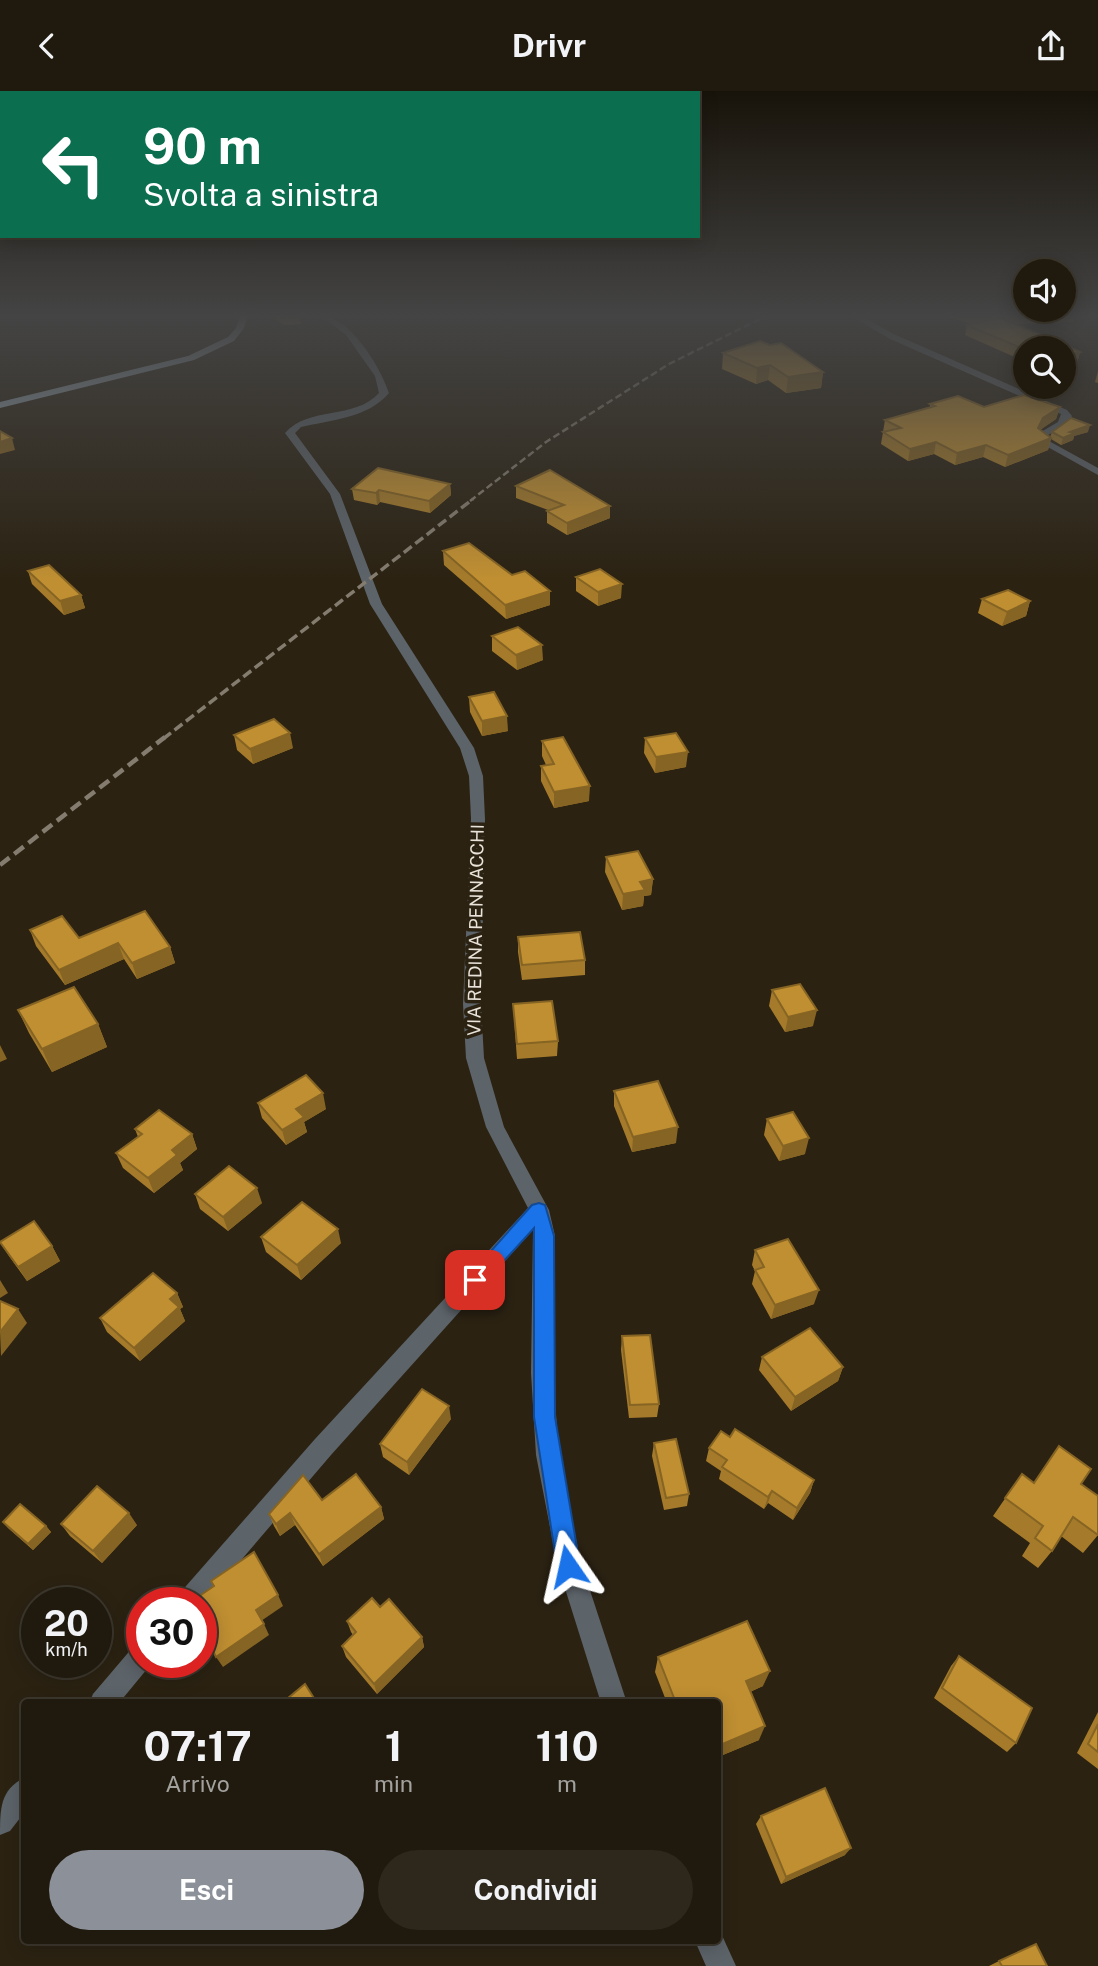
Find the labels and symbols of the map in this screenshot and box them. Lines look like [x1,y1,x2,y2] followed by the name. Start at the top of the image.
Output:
[463,824,488,1036] street label: VIA REDINA PENNACCHI
[445,1250,505,1310] pin
[531,1529,605,1603] position arrow
[126,1587,217,1678] speed limit sign: 30

